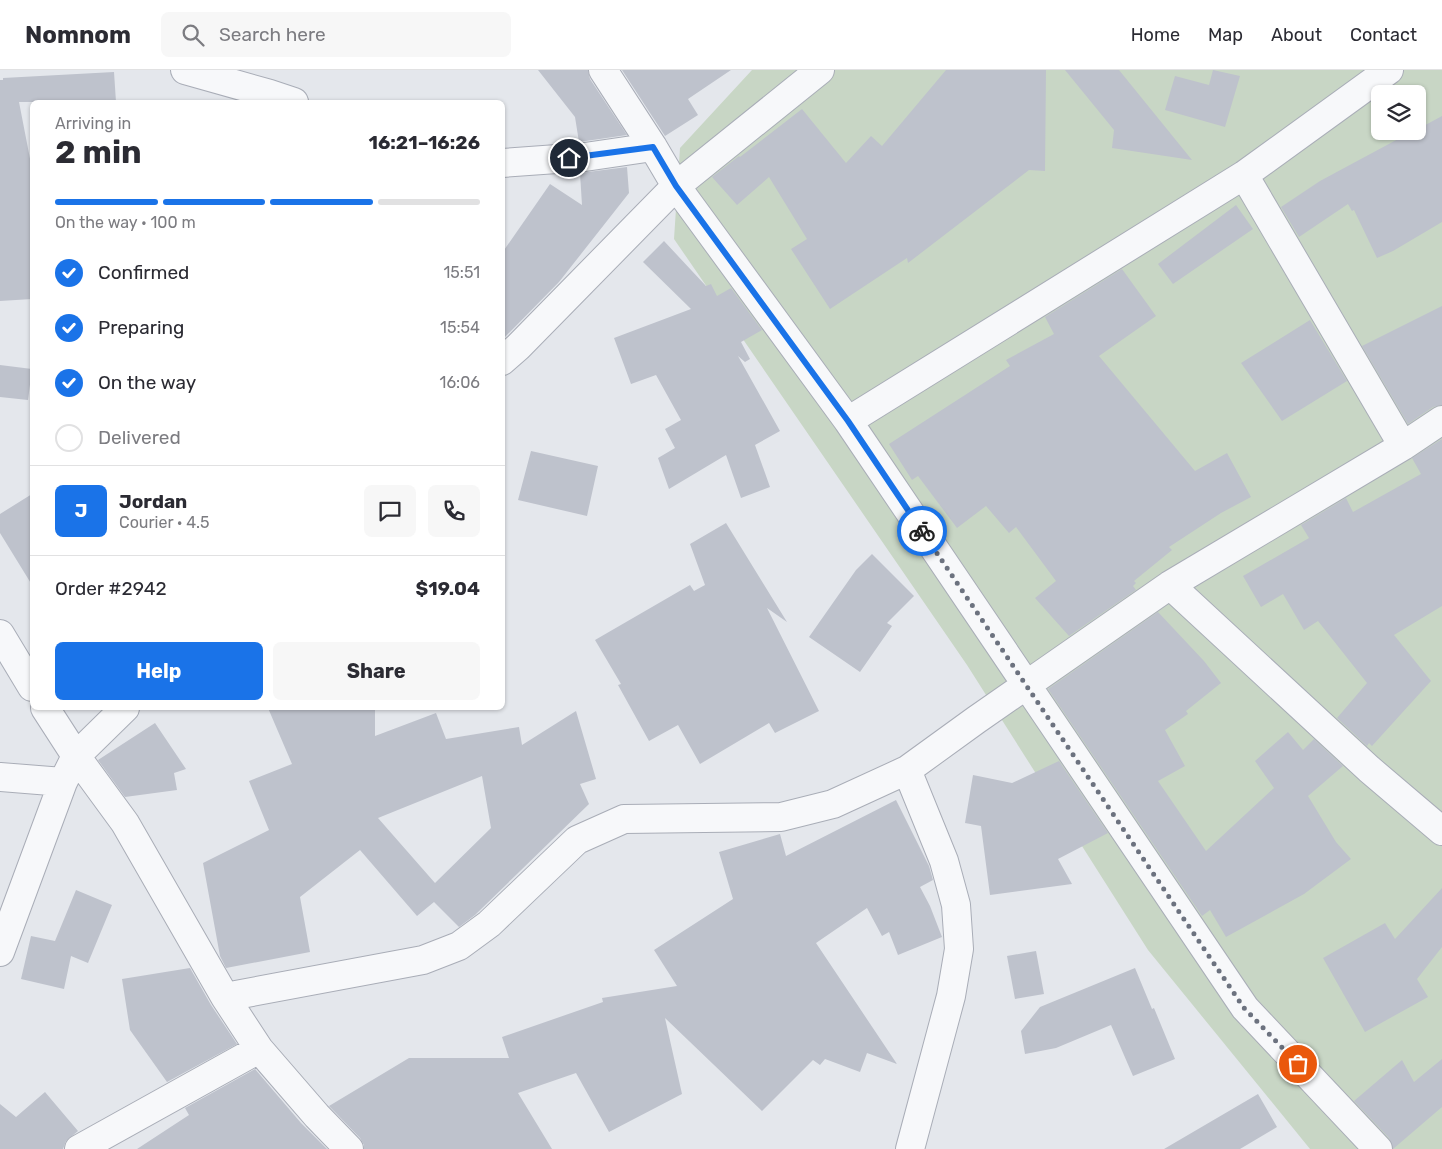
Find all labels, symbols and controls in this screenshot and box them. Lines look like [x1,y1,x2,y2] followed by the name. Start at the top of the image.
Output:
[161,12,511,57] search box
[25,21,131,49] text: Nomnom
[179,21,207,49] icon: search
[219,23,326,46] text: Search here
[1131,24,1180,46] text: Home
[1208,24,1243,46] text: Map
[1271,24,1322,46] text: About
[1350,24,1417,46] text: Contact
[1371,85,1426,140] map controls
[1371,85,1426,140] button: layers
[55,114,131,133] text: Arriving in
[369,131,480,154] text: 16:21–16:26
[55,133,142,171] text: 2 min
[548,137,590,179] pin
[555,144,583,172] icon: home
[55,213,196,232] text: On the way · 100 m
[55,259,83,287] icon: check
[98,261,189,284] text: Confirmed
[443,263,480,282] text: 15:51
[55,314,83,342] icon: check
[98,316,184,339] text: Preparing
[440,318,480,337] text: 15:54
[55,369,83,397] icon: check
[98,371,196,394] text: On the way
[440,373,480,392] text: 16:06
[98,426,181,449] text: Delivered
[364,485,416,537] button: chat
[428,485,480,537] button: phone
[119,490,187,513] text: Jordan
[75,499,87,522] text: J
[897,506,947,556] courier
[119,513,209,532] text: Courier · 4.5
[908,517,936,545] icon: bike
[55,577,167,600] text: Order #2942
[416,577,480,600] text: $19.04
[55,642,263,700] button: Help
[273,642,480,700] button: Share
[1277,1043,1319,1085] pin
[1284,1050,1312,1078] icon: bag

